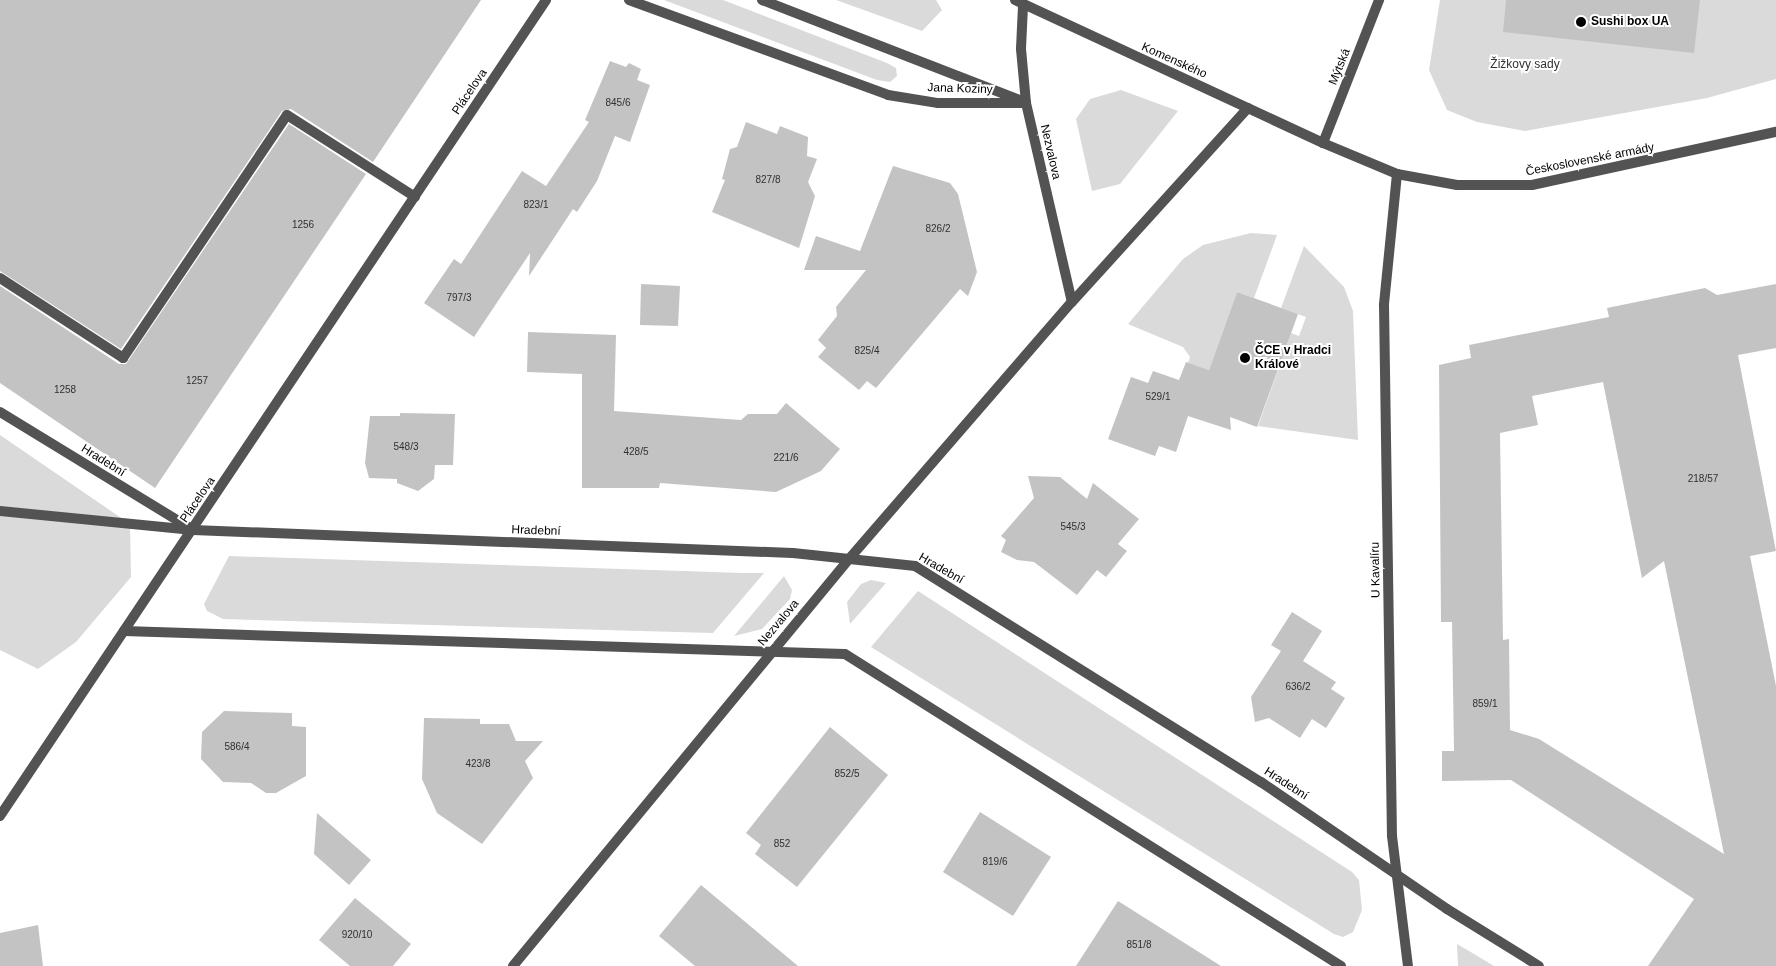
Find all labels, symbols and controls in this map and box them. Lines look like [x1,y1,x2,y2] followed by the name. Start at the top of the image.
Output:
[1591,15,1669,29] place label: Sushi box UA
[1575,16,1587,28] marker: Sushi box UA
[1139,40,1209,82] street label: Komenského
[1326,47,1354,87] street label: Mýtská
[1490,58,1560,72] park label: Žižkovy sady
[449,66,491,118] street label: Plácelova
[927,81,993,97] street label: Jana Koziny
[605,97,631,109] house number: 845/6
[1037,123,1063,181] street label: Nezvalova
[1524,140,1656,180] street label: Československé armády
[755,174,781,186] house number: 827/8
[523,199,549,211] house number: 823/1
[292,219,314,231] house number: 1256
[925,223,951,235] house number: 826/2
[446,292,472,304] house number: 797/3
[1255,344,1331,372] place label: ČCE v Hradci Králové
[854,345,880,357] house number: 825/4
[1239,352,1251,364] marker: ČCE v Hradci Králové
[186,375,208,387] house number: 1257
[54,384,76,396] house number: 1258
[1145,391,1171,403] house number: 529/1
[393,441,419,453] house number: 548/3
[78,442,128,480] street label: Hradební
[623,446,649,458] house number: 428/5
[773,452,799,464] house number: 221/6
[1688,473,1718,485] house number: 218/57
[177,474,219,526] street label: Plácelova
[1060,521,1086,533] house number: 545/3
[511,523,561,539] street label: Hradební
[1368,542,1384,598] street label: U Kavalíru
[916,550,966,588] street label: Hradební
[755,597,803,649] street label: Nezvalova
[1285,681,1311,693] house number: 636/2
[1472,698,1498,710] house number: 859/1
[224,741,250,753] house number: 586/4
[465,758,491,770] house number: 423/8
[1261,765,1311,803] street label: Hradební
[834,768,860,780] house number: 852/5
[774,838,790,850] house number: 852
[982,856,1008,868] house number: 819/6
[342,929,372,941] house number: 920/10
[1126,939,1152,951] house number: 851/8

